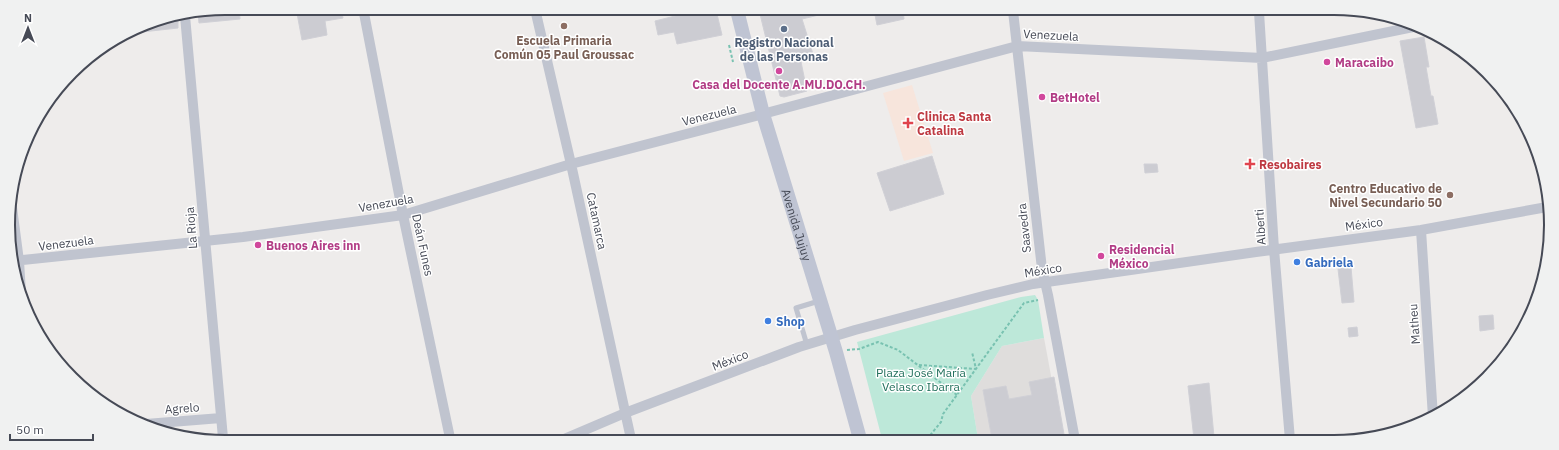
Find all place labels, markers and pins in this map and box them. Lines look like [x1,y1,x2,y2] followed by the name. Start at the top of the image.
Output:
[559,21,569,31] marker: Escuela Primaria Común 05 Paul Groussac
[779,24,789,34] marker: Registro Nacional de las Personas
[494,33,634,62] place label: Escuela Primaria Común 05 Paul Groussac
[734,35,834,64] place label: Registro Nacional de las Personas
[1335,55,1394,70] place label: Maracaibo
[1322,57,1332,67] marker: Maracaibo
[774,66,784,76] marker: Casa del Docente A.MU.DO.CH.
[692,77,866,92] place label: Casa del Docente A.MU.DO.CH.
[1050,90,1100,105] place label: BetHotel
[1037,92,1047,102] marker: BetHotel
[917,109,991,138] place label: Clinica Santa Catalina
[902,117,914,129] marker: Clinica Santa Catalina
[1259,157,1322,172] place label: Resobaires
[1244,158,1256,170] marker: Resobaires
[1329,181,1442,210] place label: Centro Educativo de Nivel Secundario 50
[1445,190,1455,200] marker: Centro Educativo de Nivel Secundario 50
[266,238,361,253] place label: Buenos Aires inn
[253,240,263,250] marker: Buenos Aires inn
[1109,242,1175,271] place label: Residencial México
[1096,251,1106,261] marker: Residencial México
[1305,255,1353,270] place label: Gabriela
[1292,257,1302,267] marker: Gabriela
[776,314,805,329] place label: Shop
[763,316,773,326] marker: Shop

